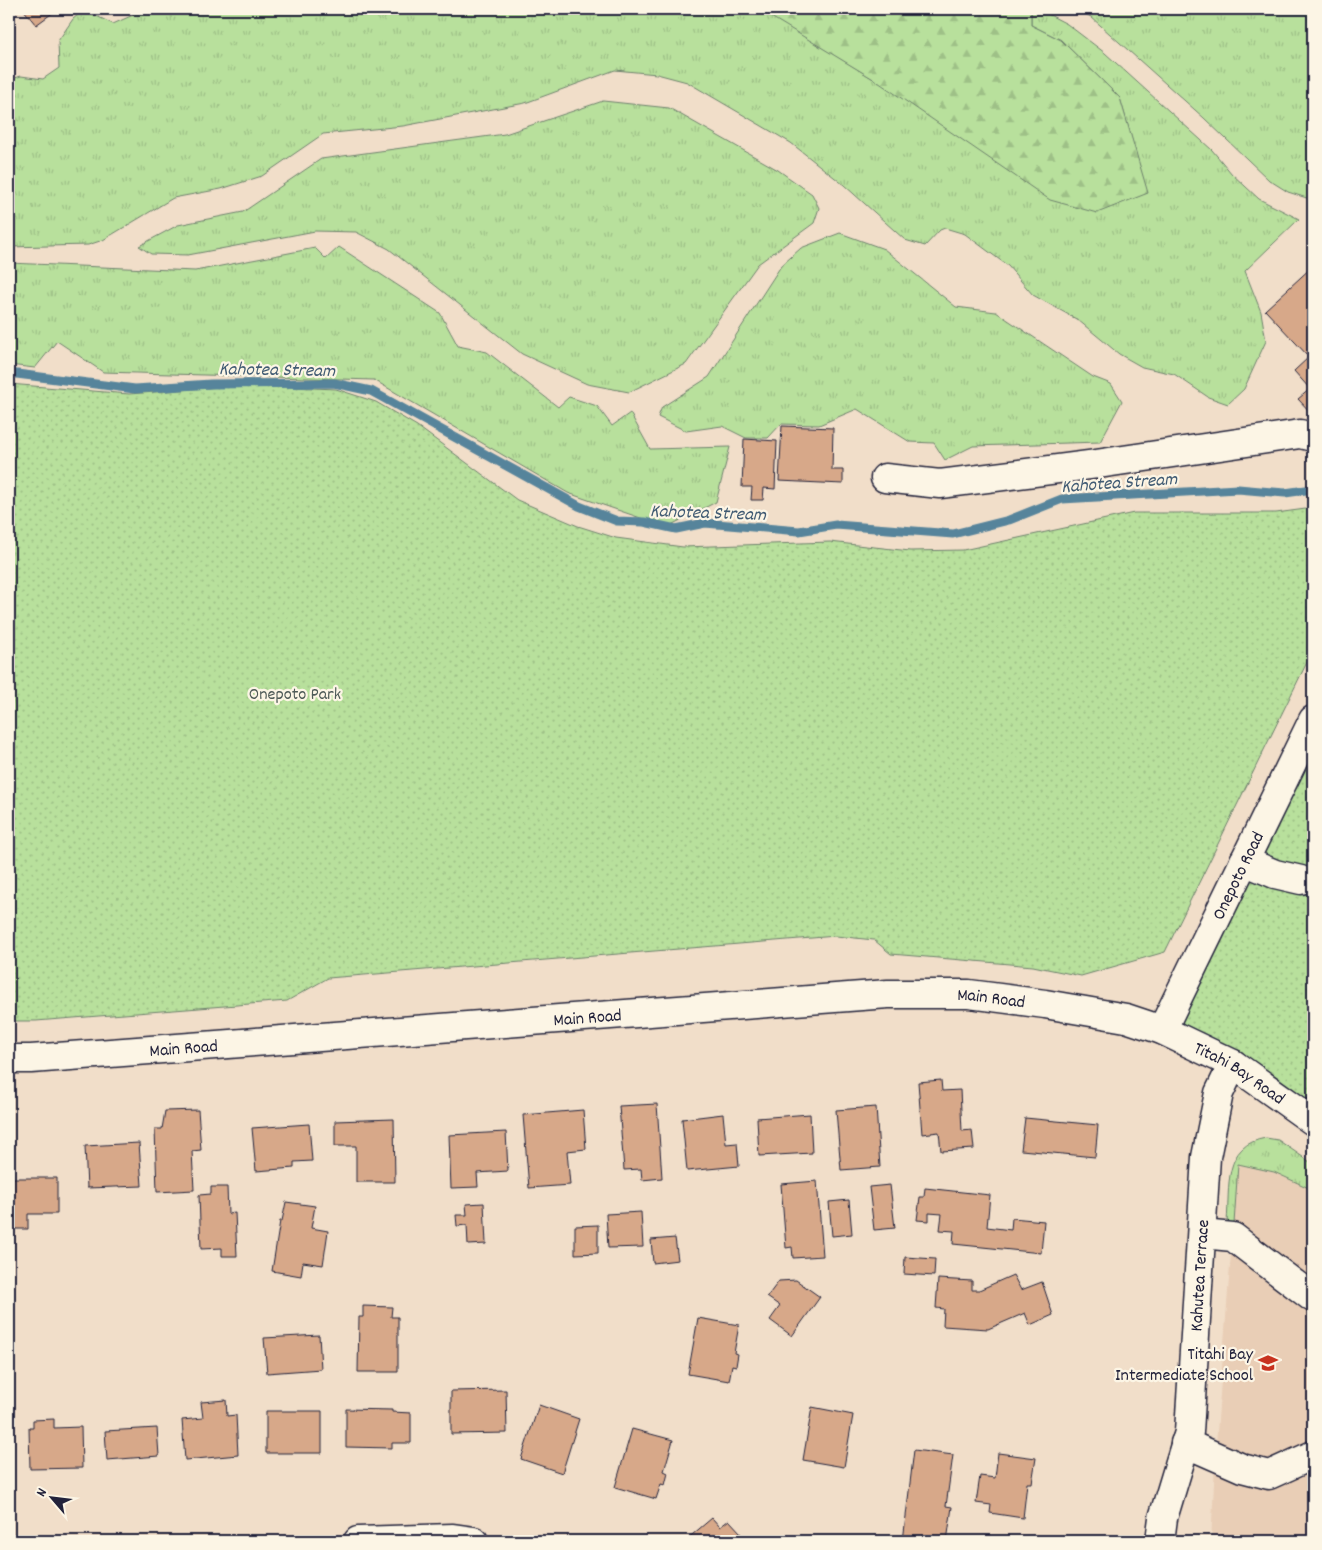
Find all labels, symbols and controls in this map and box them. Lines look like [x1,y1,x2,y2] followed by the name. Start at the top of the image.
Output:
[219,357,336,386] water label: Kahotea Stream
[1060,467,1179,502] water label: Kahotea Stream
[649,499,767,530] water label: Kahotea Stream
[249,683,341,708] park label: Onepoto Park
[1207,828,1272,925] street label: Onepoto Road
[957,984,1027,1016] street label: Main Road
[553,1004,623,1034] street label: Main Road
[149,1035,219,1065] street label: Main Road
[1189,1037,1289,1112] street label: Titahi Bay Road
[1185,1219,1217,1332] street label: Kahutea Terrace
[1115,1343,1254,1389] place label: Titahi Bay Intermediate School
[1257,1352,1279,1374] school or university icon: Titahi Bay Intermediate School
[28,1472,78,1522] north arrow
[32,1485,53,1501] text: N

